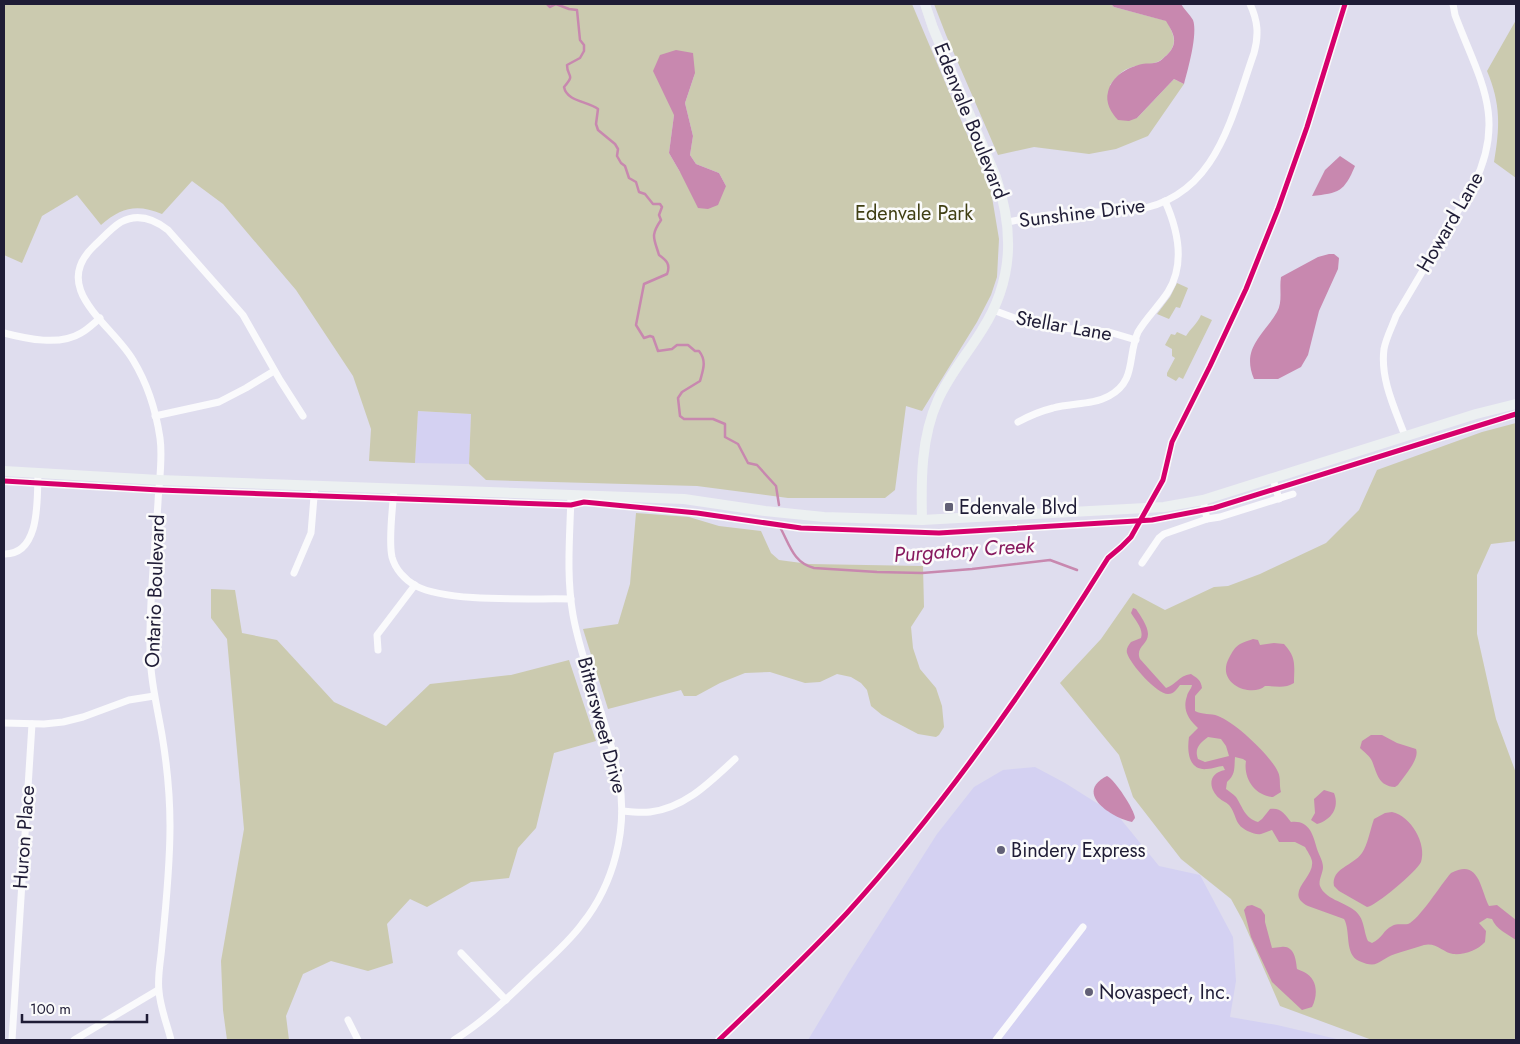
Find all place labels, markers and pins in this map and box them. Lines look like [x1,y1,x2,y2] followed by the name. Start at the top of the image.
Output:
[959,493,1077,522] place label: Edenvale Blvd
[943,501,955,513] marker: Edenvale Blvd
[1011,836,1146,865] place label: Bindery Express
[995,844,1007,856] marker: Bindery Express
[1099,978,1231,1007] place label: Novaspect, Inc.
[1083,986,1095,998] marker: Novaspect, Inc.

